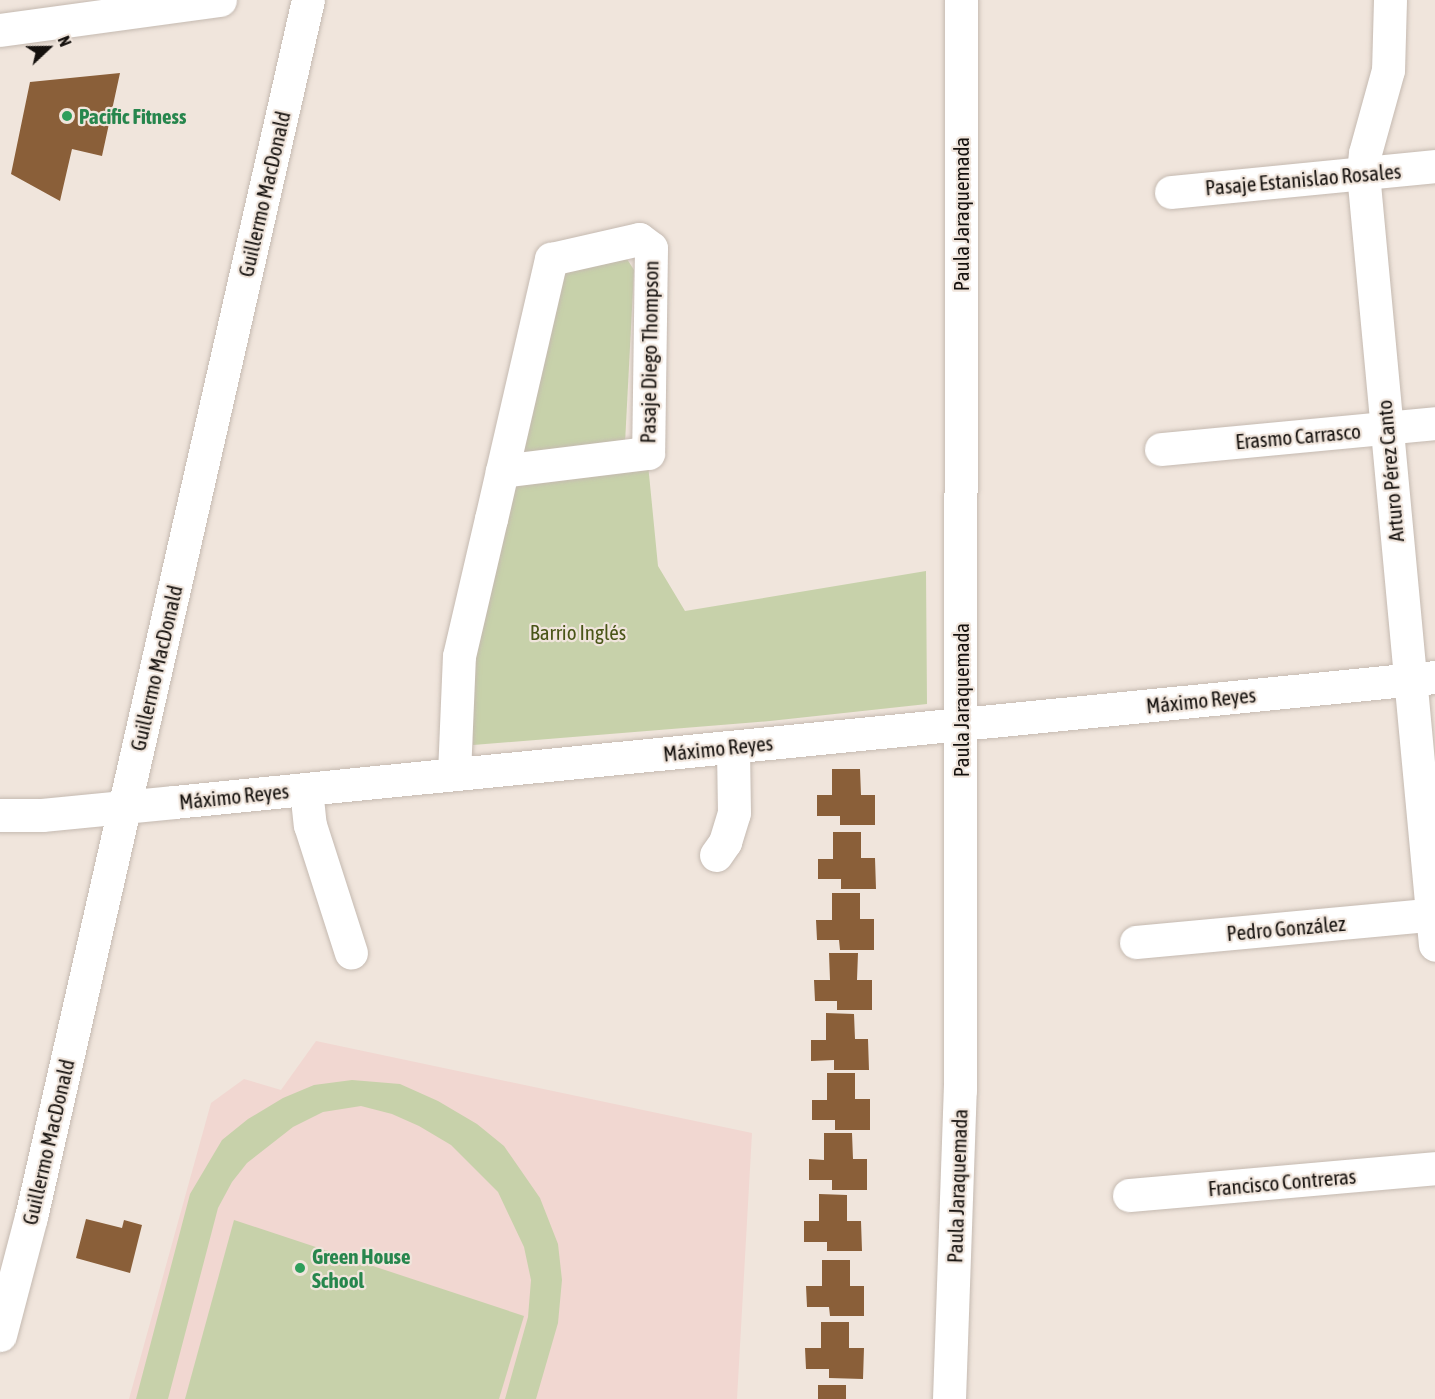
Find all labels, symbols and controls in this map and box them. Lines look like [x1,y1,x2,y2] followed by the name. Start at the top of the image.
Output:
[18,18,78,78] north arrow
[55,33,75,49] text: N
[79,103,186,129] place label: Pacific Fitness
[60,109,74,123] marker: Pacific Fitness
[233,109,295,279] street label: Guillermo MacDonald
[948,137,974,291] street label: Paula Jaraquemada
[1204,158,1402,200] street label: Pasaje Estanislao Rosales
[635,260,663,444] street label: Pasaje Diego Thompson
[1371,399,1409,543] street label: Arturo Pérez Canto
[1234,418,1362,454] street label: Erasmo Carrasco
[125,583,187,753] street label: Guillermo MacDonald
[530,619,626,645] park label: Barrio Inglés
[948,623,974,777] street label: Paula Jaraquemada
[1145,682,1257,718] street label: Máximo Reyes
[662,730,774,766] street label: Máximo Reyes
[178,778,290,814] street label: Máximo Reyes
[1225,910,1347,946] street label: Pedro González
[17,1057,79,1227] street label: Guillermo MacDonald
[942,1108,972,1264] street label: Paula Jaraquemada
[1207,1163,1357,1201] street label: Francisco Contreras
[312,1243,411,1293] place label: Green House School
[293,1261,307,1275] marker: Green House School

